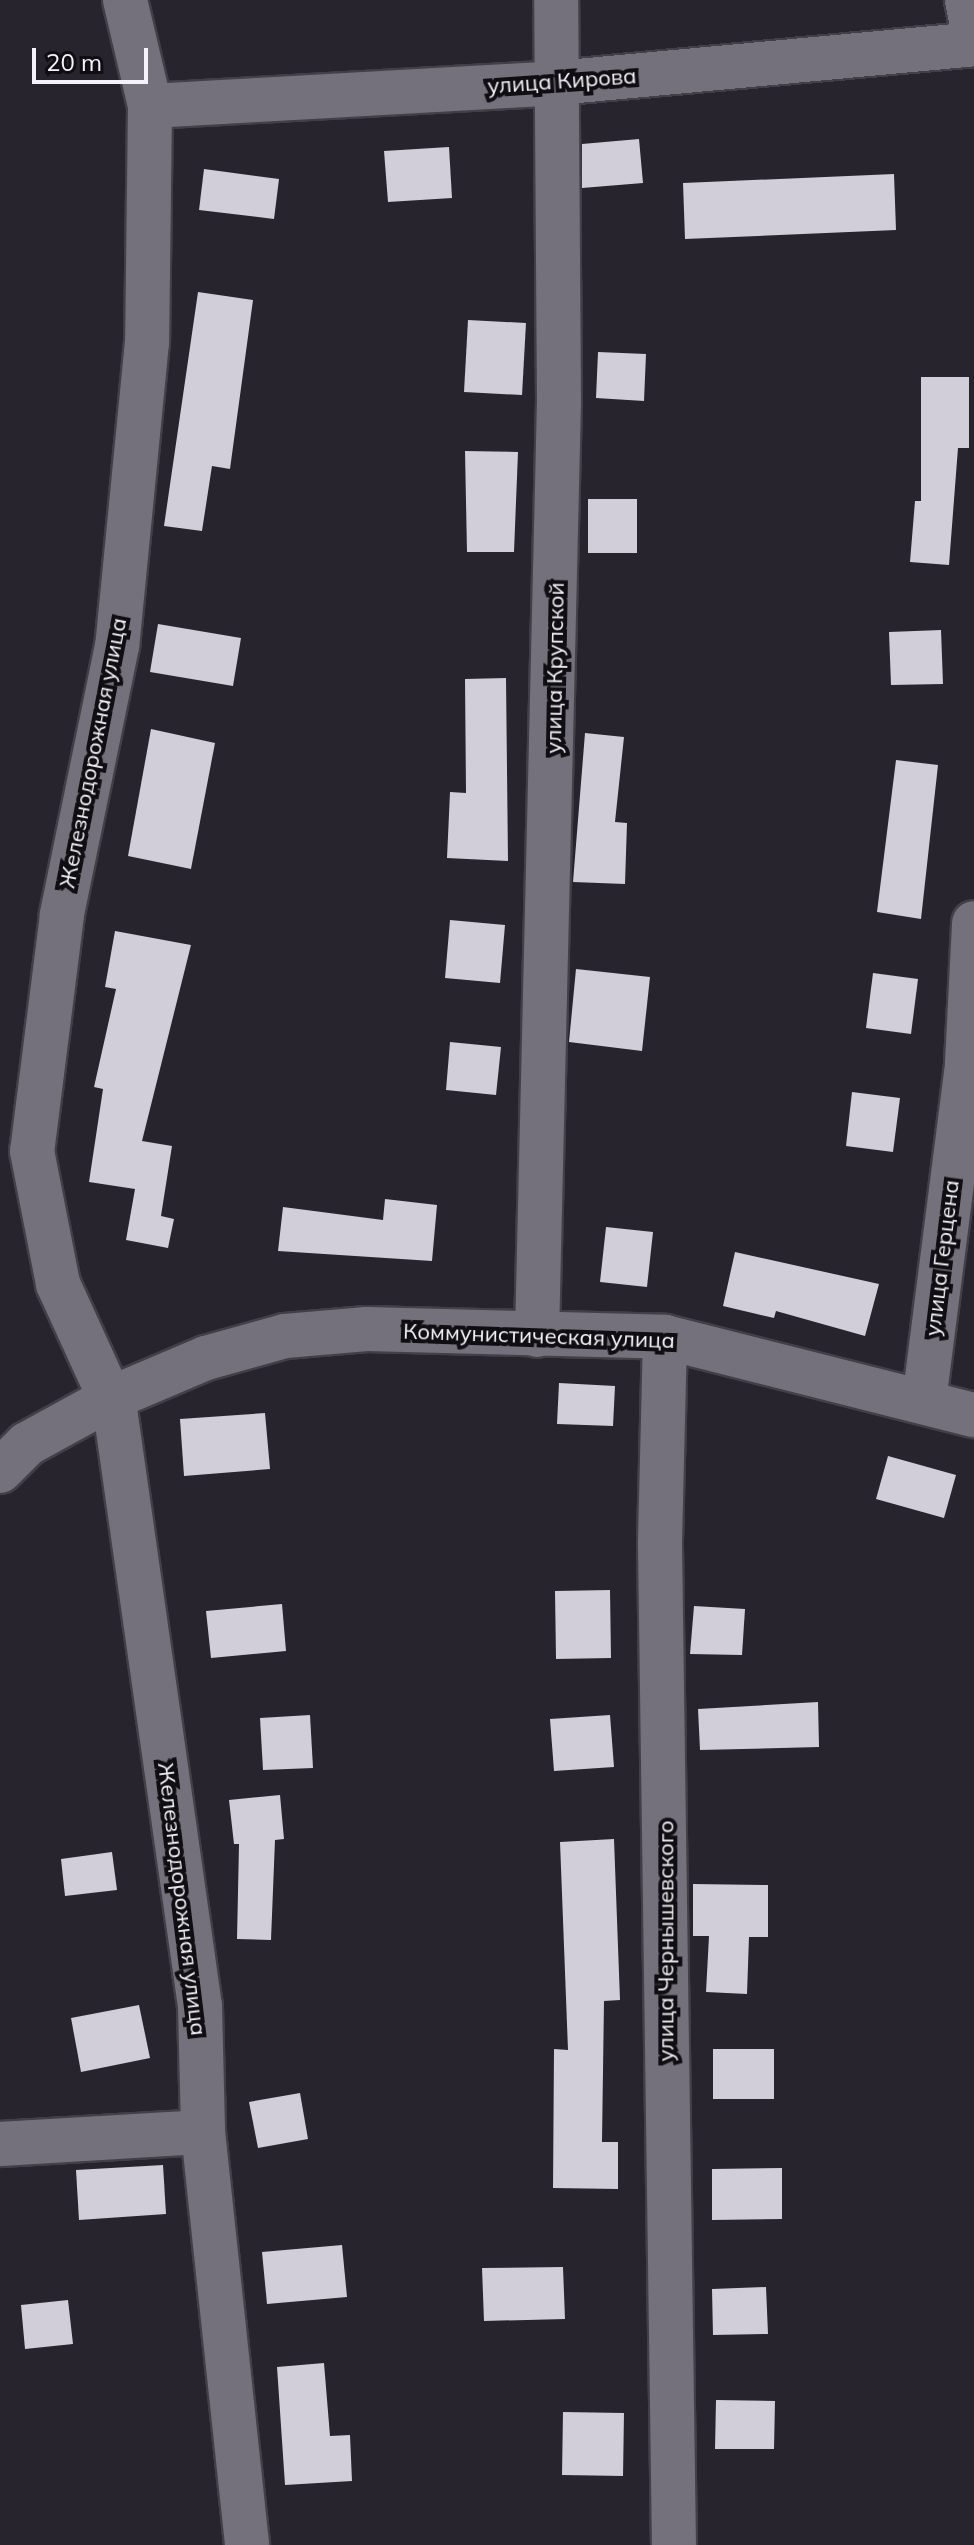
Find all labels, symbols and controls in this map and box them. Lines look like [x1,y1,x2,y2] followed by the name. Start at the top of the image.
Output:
[36,32,152,82] scale bar
[46,47,102,77] text: 20 m
[487,63,637,99] street label: улица Кирова
[540,582,570,754] street label: улица Крупской
[54,616,132,890] street label: Железнодорожная улица
[919,1178,965,1338] street label: улица Герцена
[403,1318,675,1354] street label: Коммунистическая улица
[152,1761,212,2037] street label: Железнодорожная улица
[653,1821,679,2061] street label: улица Чернышевского

